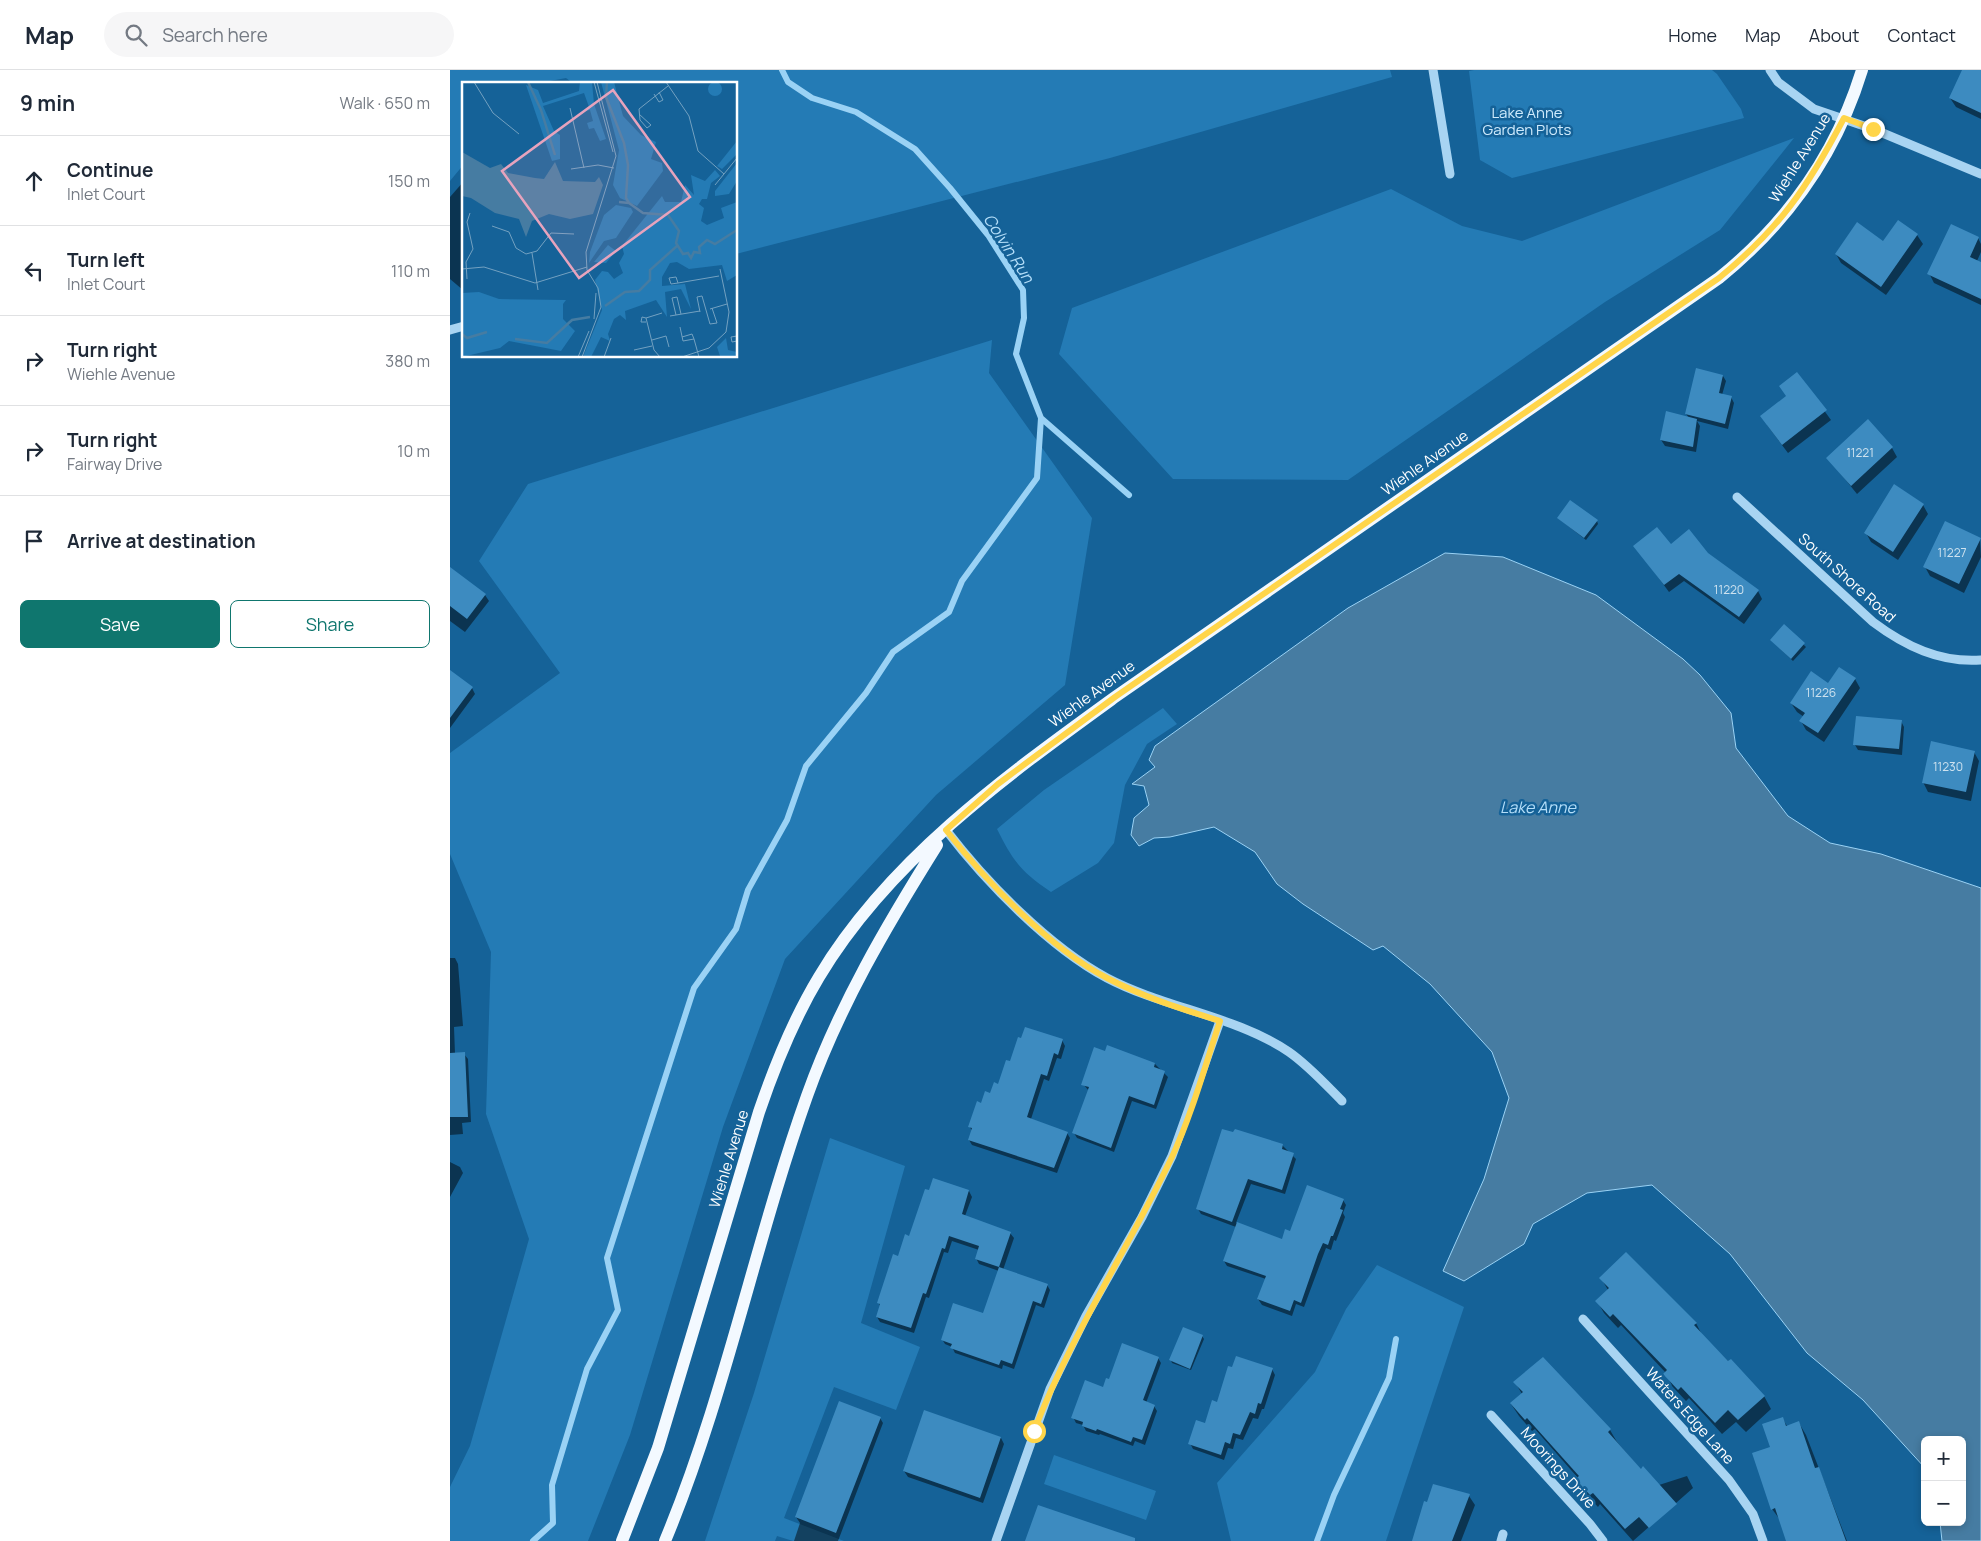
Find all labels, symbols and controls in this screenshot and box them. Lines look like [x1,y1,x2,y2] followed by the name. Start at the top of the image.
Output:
[104,12,454,57] search box
[25,18,74,51] text: Map
[122,21,150,49] icon: search
[162,22,268,48] text: Search here
[1668,23,1717,47] text: Home
[1745,23,1781,47] text: Map
[1809,23,1859,47] text: About
[1887,23,1956,47] text: Contact
[462,82,738,358] inset map
[20,89,75,117] text: 9 min
[339,92,430,114] text: Walk · 650 m
[1483,102,1572,140] park label: Lake Anne Garden Plots
[1764,109,1836,206] street label: Wiehle Avenue
[1862,118,1885,141] route end
[67,157,153,183] text: Continue
[20,167,48,195] icon: ahead
[388,170,430,192] text: 150 m
[67,183,146,205] text: Inlet Court
[978,209,1040,287] water label: Colvin Run
[67,247,145,273] text: Turn left
[20,257,48,285] icon: left
[391,260,430,282] text: 110 m
[67,273,146,295] text: Inlet Court
[67,337,157,363] text: Turn right
[20,347,48,375] icon: right
[385,350,430,372] text: 380 m
[67,363,175,385] text: Wiehle Avenue
[1377,425,1473,500] street label: Wiehle Avenue
[67,427,157,453] text: Turn right
[20,437,48,465] icon: right
[397,440,430,462] text: 10 m
[1846,444,1874,461] house number: 11221
[67,453,162,475] text: Fairway Drive
[20,527,48,555] icon: arrive
[67,528,256,554] text: Arrive at destination
[1794,528,1901,627] street label: South Shore Road
[1937,544,1967,561] house number: 11227
[1714,581,1744,598] house number: 11220
[20,600,220,648] button: Save
[230,600,430,648] button: Share
[1044,655,1139,732] street label: Wiehle Avenue
[1806,684,1836,701] house number: 11226
[1933,758,1963,775] house number: 11230
[1500,796,1578,818] water label: Lake Anne
[704,1107,753,1210] street label: Wiehle Avenue
[1641,1363,1740,1469] street label: Waters Edge Lane
[1023,1420,1046,1443] route start
[1516,1422,1601,1513] street label: Moorings Drive
[1921,1436,1966,1526] map controls
[1921,1436,1966,1481] button: +
[1921,1481,1966,1526] button: −

